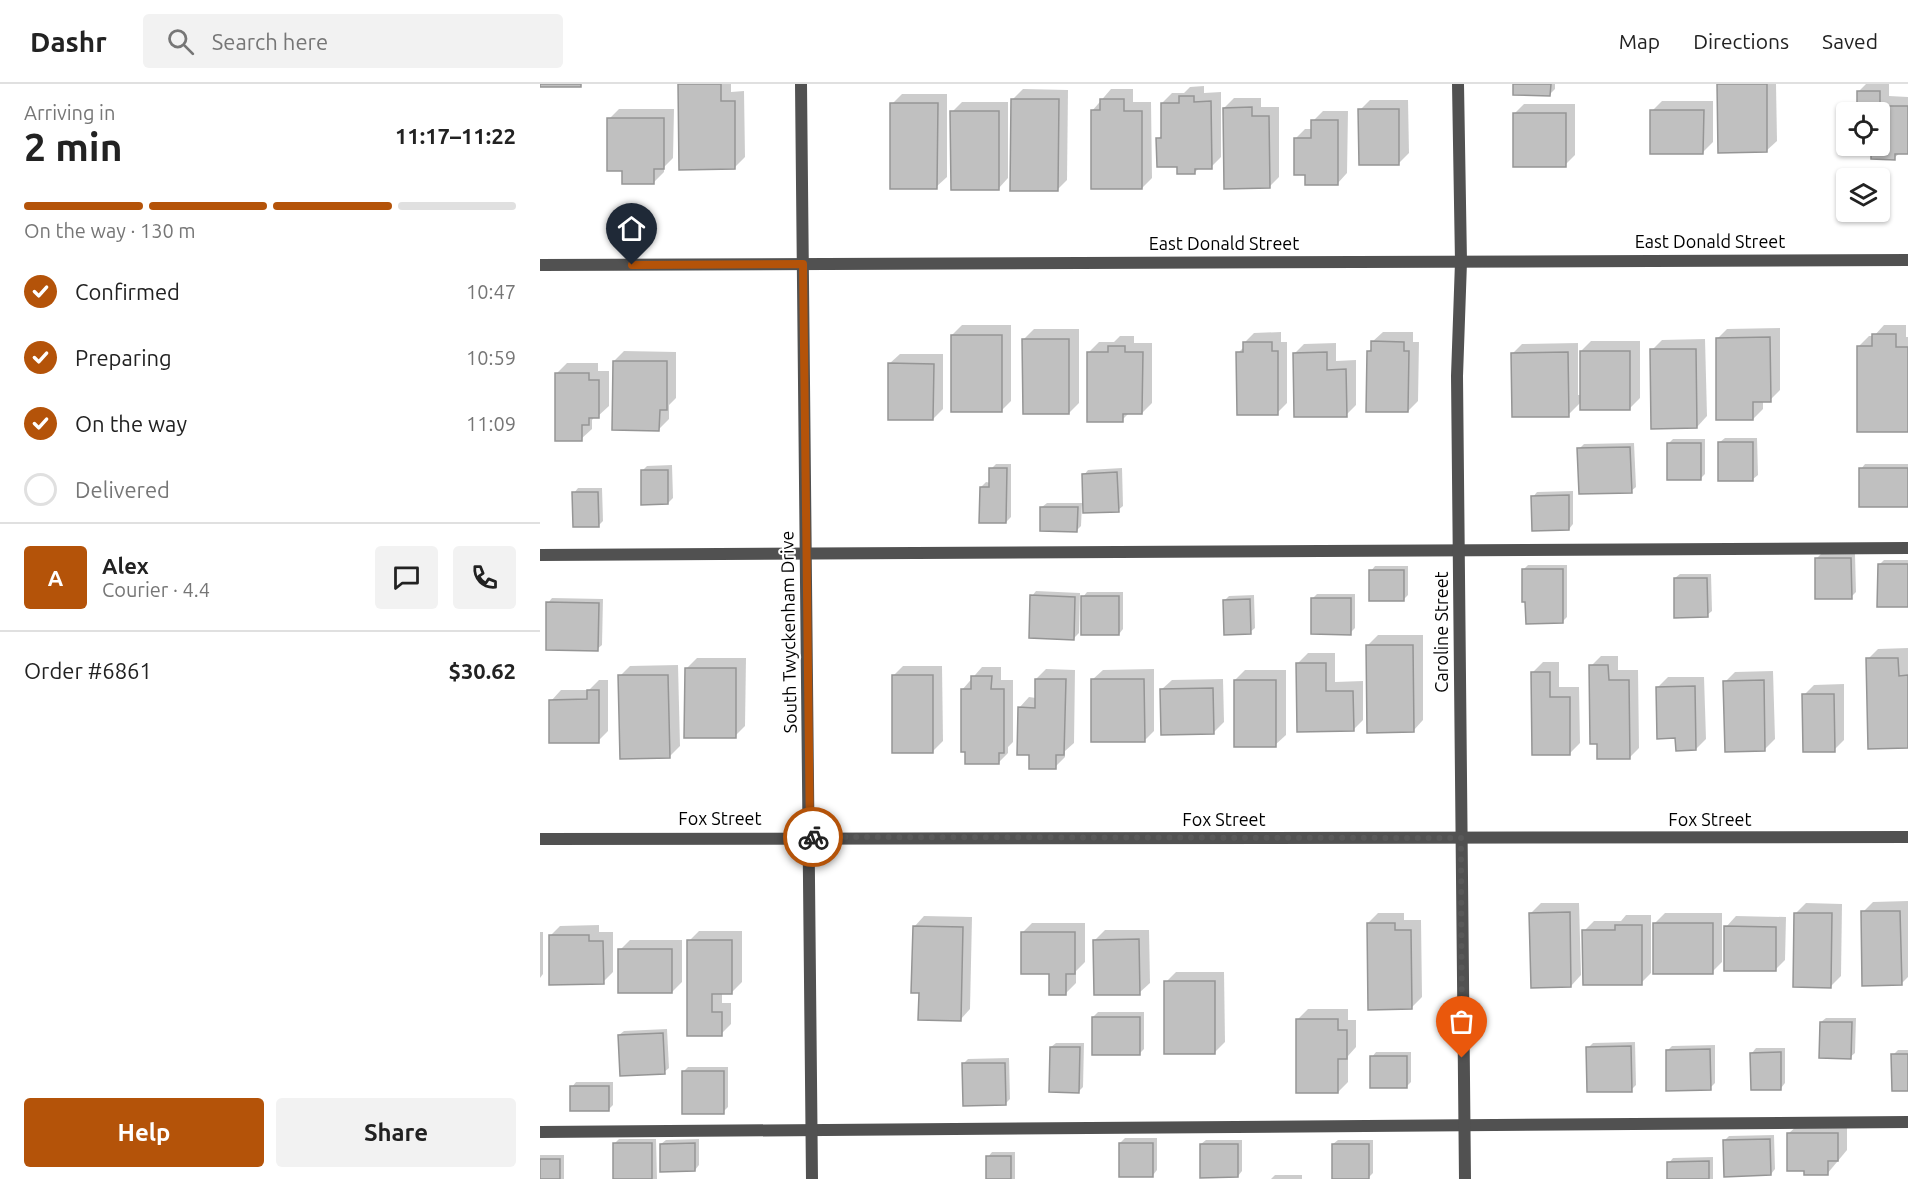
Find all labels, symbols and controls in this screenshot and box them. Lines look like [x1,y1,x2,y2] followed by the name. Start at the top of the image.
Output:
[143,14,563,68] search box
[164,25,197,58] icon: search
[30,26,107,57] text: Dashr
[212,29,328,54] text: Search here
[1619,29,1660,53] text: Map
[1693,29,1789,53] text: Directions
[1822,29,1878,53] text: Saved
[24,101,115,124] text: Arriving in
[1836,102,1890,222] map controls
[1836,102,1890,156] button: locate
[395,123,516,148] text: 11:17–11:22
[24,125,123,168] text: 2 min
[1836,168,1890,222] button: layers
[606,203,657,265] pin
[615,212,648,245] icon: home
[24,219,196,242] text: On the way · 130 m
[1635,231,1785,251] street label: East Donald Street
[1149,233,1299,253] street label: East Donald Street
[24,275,57,308] icon: check
[75,279,180,304] text: Confirmed
[466,280,516,303] text: 10:47
[24,341,57,374] icon: check
[75,345,172,370] text: Preparing
[466,346,516,369] text: 10:59
[24,407,57,440] icon: check
[75,411,187,436] text: On the way
[466,412,516,435] text: 11:09
[75,477,170,502] text: Delivered
[776,531,800,733] street label: South Twyckenham Drive
[375,546,438,609] button: chat
[453,546,516,609] button: phone
[102,553,149,578] text: Alex
[48,565,63,590] text: A
[1431,571,1451,693] street label: Caroline Street
[102,578,210,601] text: Courier · 4.4
[24,658,152,683] text: Order #6861
[449,658,516,683] text: $30.62
[783,807,843,867] courier
[678,808,762,828] street label: Fox Street
[1182,809,1266,829] street label: Fox Street
[1668,809,1752,829] street label: Fox Street
[797,821,830,854] icon: bike
[1436,996,1487,1058] pin
[1445,1005,1478,1038] icon: bag
[24,1098,264,1167] button: Help
[276,1098,516,1167] button: Share

